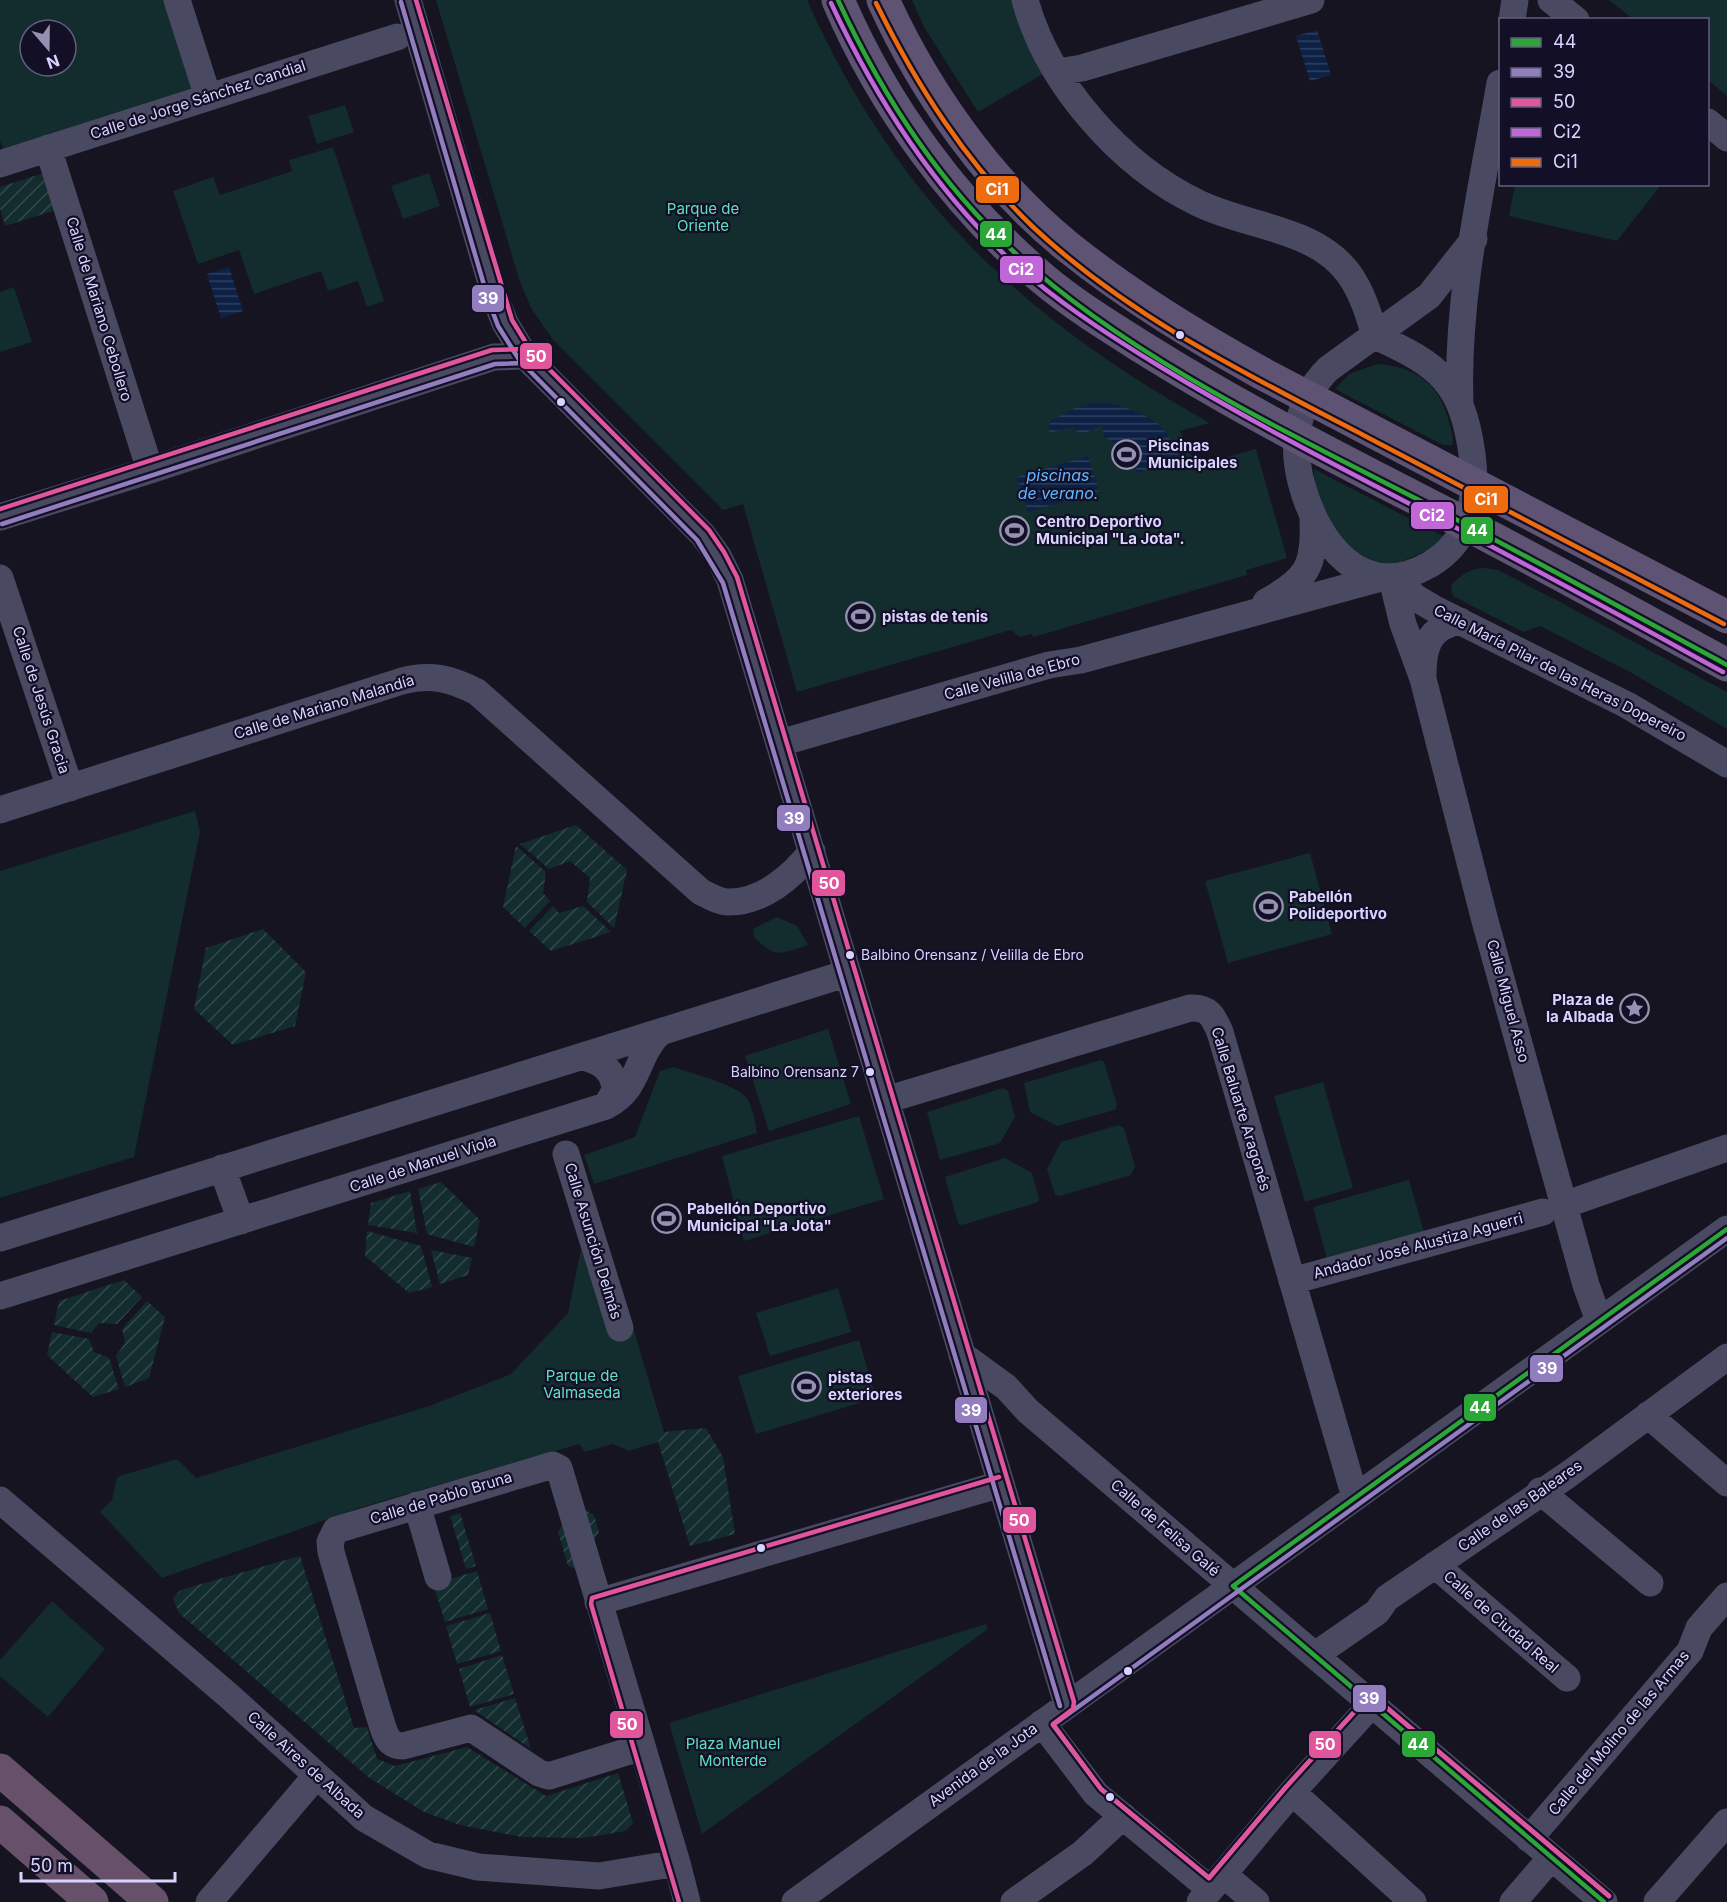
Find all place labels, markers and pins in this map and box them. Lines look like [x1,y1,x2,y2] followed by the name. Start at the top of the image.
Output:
[1174,329,1186,341] unlabelled marker
[555,396,567,408] unlabelled marker
[1148,436,1237,472] place label: Piscinas Municipales
[1111,439,1143,471] sports icon: Piscinas Municipales
[1036,512,1184,548] place label: Centro Deportivo Municipal "La Jota".
[999,515,1031,547] sports icon: Centro Deportivo Municipal "La Jota".
[845,601,877,633] sports icon: pistas de tenis
[882,607,988,626] place label: pistas de tenis
[1289,887,1387,923] place label: Pabellón Polideportivo
[1252,890,1284,922] sports icon: Pabellón Polideportivo
[861,946,1084,963] place label: Balbino Orensanz / Velilla de Ebro
[844,949,856,961] marker: Balbino Orensanz / Velilla de Ebro
[1546,990,1614,1026] place label: Plaza de la Albada
[1619,993,1651,1025] place icon: Plaza de la Albada
[731,1063,859,1080] place label: Balbino Orensanz 7
[864,1066,876,1078] marker: Balbino Orensanz 7
[687,1199,832,1235] place label: Pabellón Deportivo Municipal "La Jota"
[650,1202,682,1234] sports icon: Pabellón Deportivo Municipal "La Jota"
[828,1368,902,1404] place label: pistas exteriores
[791,1371,823,1403] sports icon: pistas exteriores
[755,1542,767,1554] unlabelled marker
[1122,1665,1134,1677] unlabelled marker
[1104,1791,1116,1803] unlabelled marker

